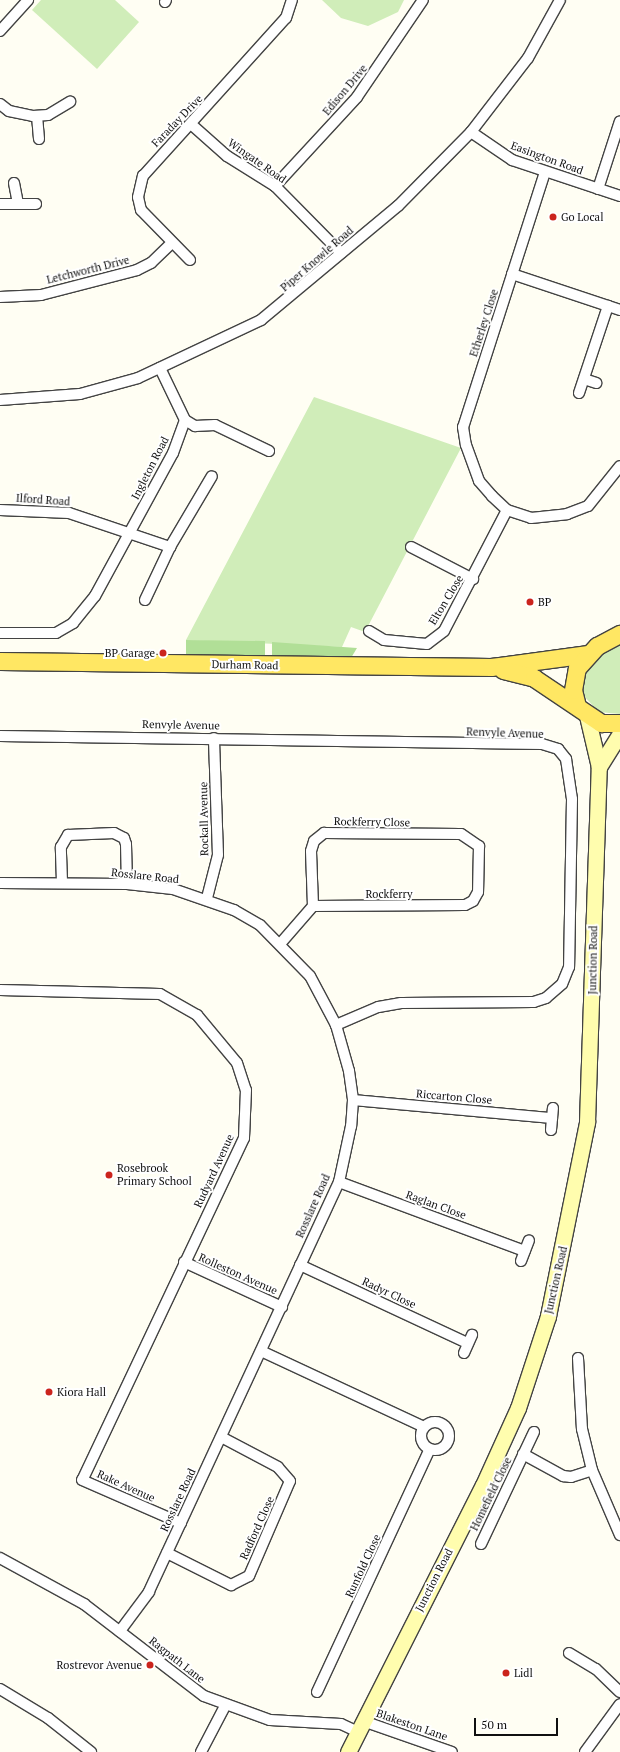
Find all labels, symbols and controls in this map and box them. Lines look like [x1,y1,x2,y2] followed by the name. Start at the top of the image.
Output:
[320,62,370,118] street label: Edison Drive
[149,92,205,150] street label: Faraday Drive
[225,136,289,186] street label: Wingate Road
[509,139,585,177] street label: Easington Road
[561,210,603,224] place label: Go Local
[548,212,558,222] marker: Go Local
[278,224,356,294] street label: Piper Knowle Road
[45,253,131,287] street label: Letchworth Drive
[467,288,501,358] street label: Etherley Close
[128,434,172,502] street label: Ingleton Road
[15,492,71,508] street label: Ilford Road
[426,573,466,627] street label: Elton Close
[538,595,551,609] place label: BP
[525,597,535,607] marker: BP
[105,646,155,660] place label: BP Garage
[158,648,168,658] marker: BP Garage
[211,658,279,672] street label: Durham Road
[142,718,220,732] street label: Renvyle Avenue
[466,725,544,741] street label: Renvyle Avenue
[197,782,211,856] street label: Rockall Avenue
[334,815,410,829] street label: Rockferry Close
[110,866,180,886] street label: Rosslare Road
[366,887,412,901] street label: Rockferry
[586,925,600,995] street label: Junction Road
[415,1087,493,1107] street label: Riccarton Close
[191,1132,237,1210] street label: Rudyard Avenue
[117,1162,192,1188] place label: Rosebrook Primary School
[104,1170,114,1180] marker: Rosebrook Primary School
[293,1172,333,1240] street label: Rosslare Road
[404,1188,468,1222] street label: Raglan Close
[542,1245,570,1315] street label: Junction Road
[196,1251,280,1297] street label: Rolleston Avenue
[360,1275,418,1311] street label: Radyr Close
[57,1385,106,1399] place label: Kiora Hall
[44,1387,54,1397] marker: Kiora Hall
[468,1455,514,1533] street label: Homefield Close
[158,1466,198,1534] street label: Rosslare Road
[95,1467,157,1505] street label: Rake Avenue
[237,1494,277,1562] street label: Radford Close
[343,1532,383,1600] street label: Runfold Close
[412,1546,456,1614] street label: Junction Road
[147,1634,207,1686] street label: Ragpath Lane
[56,1658,142,1672] place label: Rostrevor Avenue
[145,1660,155,1670] marker: Rostrevor Avenue
[514,1666,533,1680] place label: Lidl
[501,1668,511,1678] marker: Lidl
[375,1707,449,1743] street label: Blakeston Lane
[476,1710,560,1736] scale bar
[481,1717,507,1732] text: 50 m

